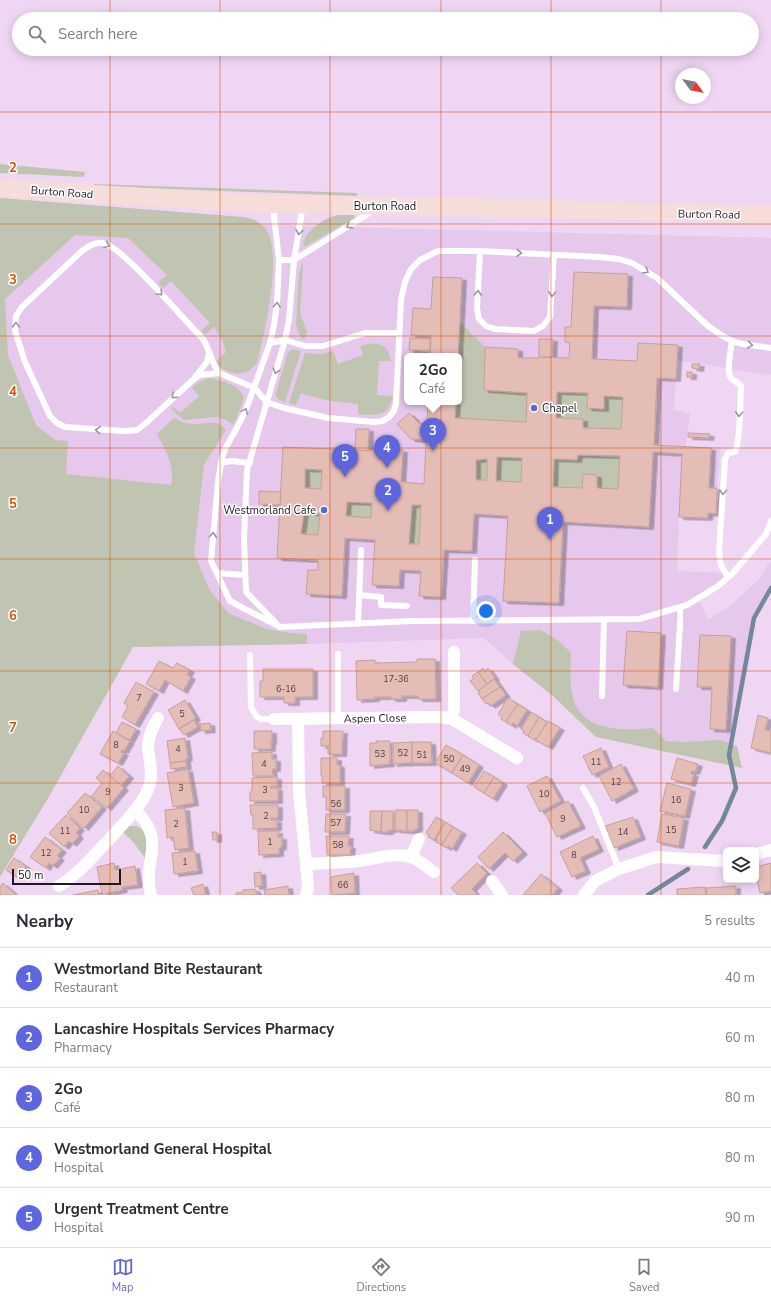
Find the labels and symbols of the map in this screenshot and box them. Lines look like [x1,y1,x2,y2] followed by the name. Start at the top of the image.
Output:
[675,68,711,104] north arrow
[9,159,17,177] text: 2
[30,183,94,202] street label: Burton Road
[354,199,416,214] street label: Burton Road
[678,206,740,223] street label: Burton Road
[346,221,353,229] one-way arrow
[295,229,303,235] one-way arrow
[103,241,110,249] one-way arrow
[516,249,522,257] one-way arrow
[642,266,649,274] one-way arrow
[9,271,17,289] text: 3
[155,288,163,296] one-way arrow
[474,290,482,296] one-way arrow
[547,291,556,297] one-way arrow
[272,302,281,308] one-way arrow
[12,322,20,328] one-way arrow
[747,340,753,349] one-way arrow
[272,368,281,375] one-way arrow
[9,383,17,401] text: 4
[171,392,179,399] one-way arrow
[542,401,578,416] place label: Chapel
[529,403,539,413] marker: Chapel
[240,408,248,416] one-way arrow
[735,411,744,417] one-way arrow
[420,418,446,451] pin: 3
[95,425,101,434] one-way arrow
[374,435,400,468] pin: 4
[332,444,358,477] pin: 5
[375,478,401,511] pin: 2
[718,489,727,495] one-way arrow
[9,495,17,513] text: 5
[223,503,316,518] place label: Westmorland Cafe
[319,505,329,515] marker: Westmorland Cafe
[537,507,563,540] pin: 1
[209,532,218,538] one-way arrow
[476,601,496,621] your location
[9,607,17,625] text: 6
[383,673,409,685] house number: 17-36
[276,683,296,695] house number: 6-16
[136,692,142,704] house number: 7
[179,708,185,720] house number: 5
[344,710,406,727] street label: Aspen Close
[9,719,17,737] text: 7
[113,739,119,751] house number: 8
[175,743,181,755] house number: 4
[398,747,408,759] house number: 52
[375,748,385,760] house number: 53
[417,749,427,761] house number: 51
[444,753,454,765] house number: 50
[591,756,601,768] house number: 11
[261,758,267,770] house number: 4
[460,763,470,775] house number: 49
[611,776,621,788] house number: 12
[178,782,184,794] house number: 3
[262,784,268,796] house number: 3
[105,786,111,798] house number: 9
[539,788,549,800] house number: 10
[671,794,681,806] house number: 16
[331,798,341,810] house number: 56
[79,804,89,816] house number: 10
[263,810,269,822] house number: 2
[560,813,566,825] house number: 9
[331,817,341,829] house number: 57
[173,818,179,830] house number: 2
[666,824,676,836] house number: 15
[60,825,70,837] house number: 11
[618,826,629,838] house number: 14
[9,831,17,849] text: 8
[267,836,273,848] house number: 1
[333,839,343,851] house number: 58
[41,847,51,859] house number: 12
[571,849,577,861] house number: 8
[182,856,188,868] house number: 1
[12,867,121,886] scale bar
[338,879,348,891] house number: 66

